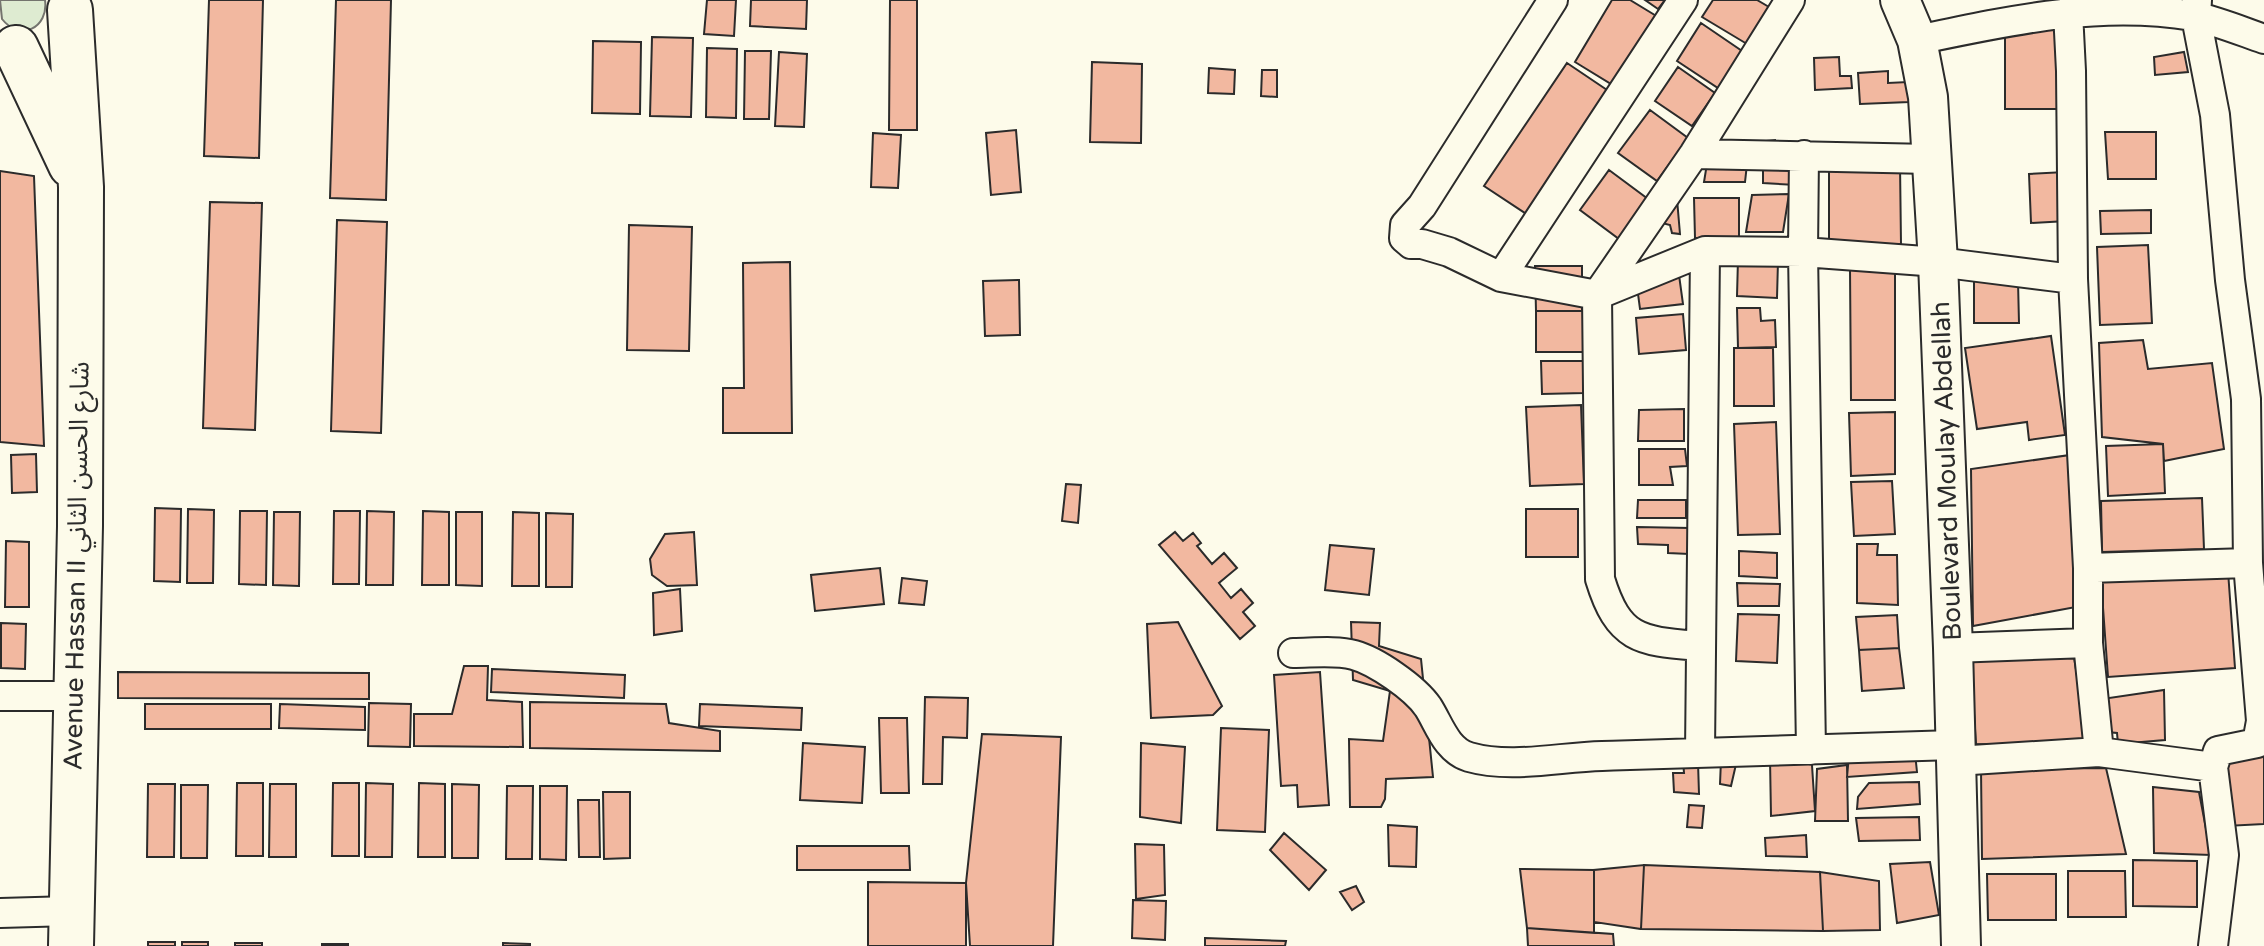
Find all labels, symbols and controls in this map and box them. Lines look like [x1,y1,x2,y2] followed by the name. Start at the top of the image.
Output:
[1925,301,1968,641] street label: Boulevard Moulay Abdellah
[57,361,100,771] street label: Avenue Hassan II شارع الحسن الثاني

